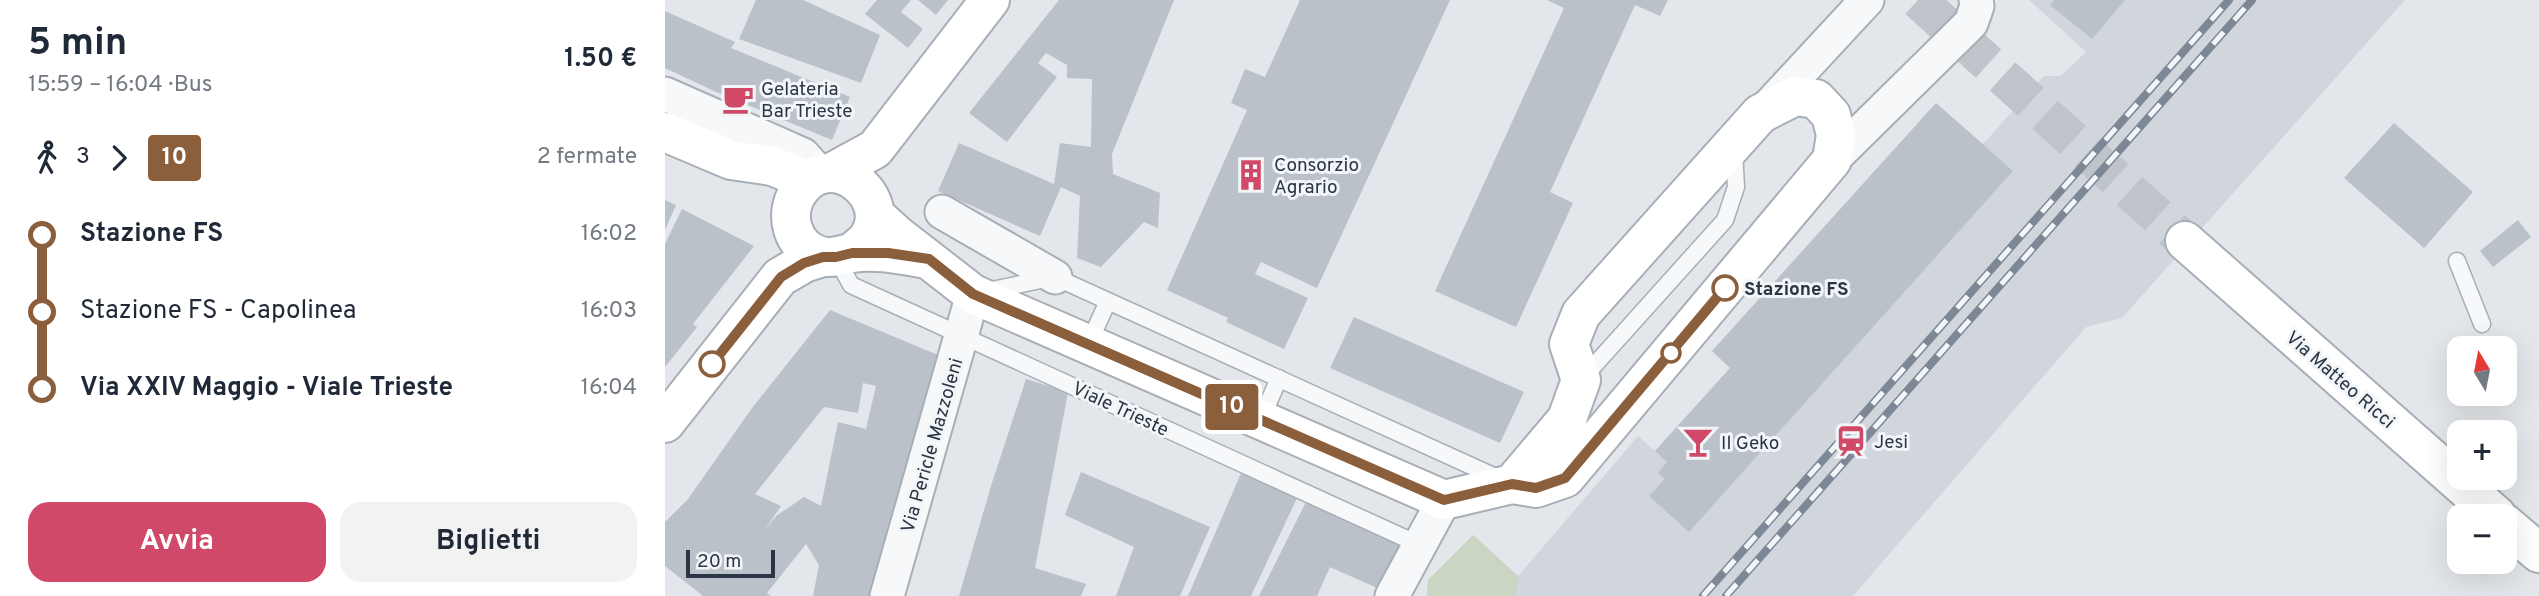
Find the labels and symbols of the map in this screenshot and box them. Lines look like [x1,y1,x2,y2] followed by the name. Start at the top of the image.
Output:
[761,78,852,124] place label: Gelateria Bar Trieste
[721,82,755,116] cafe icon: Gelateria Bar Trieste
[1274,154,1359,200] place label: Consorzio Agrario
[1234,158,1268,192] building icon: Consorzio Agrario
[1712,275,1738,301] marker: Stazione FS
[1744,278,1849,302] place label: Stazione FS
[2280,326,2399,435] street label: Via Matteo Ricci
[2447,336,2517,406] north arrow
[1661,343,1681,363] unlabelled marker
[699,351,725,377] unlabelled marker
[896,355,969,536] street label: Via Pericle Mazzoleni
[1068,377,1172,443] street label: Viale Trieste
[1201,384,1263,430] line badge: 10
[1834,424,1868,458] station icon: Jesi
[1681,425,1715,459] bar icon: Il Geko
[1874,431,1908,455] place label: Jesi
[1721,432,1779,456] place label: Il Geko
[686,547,775,579] scale bar

